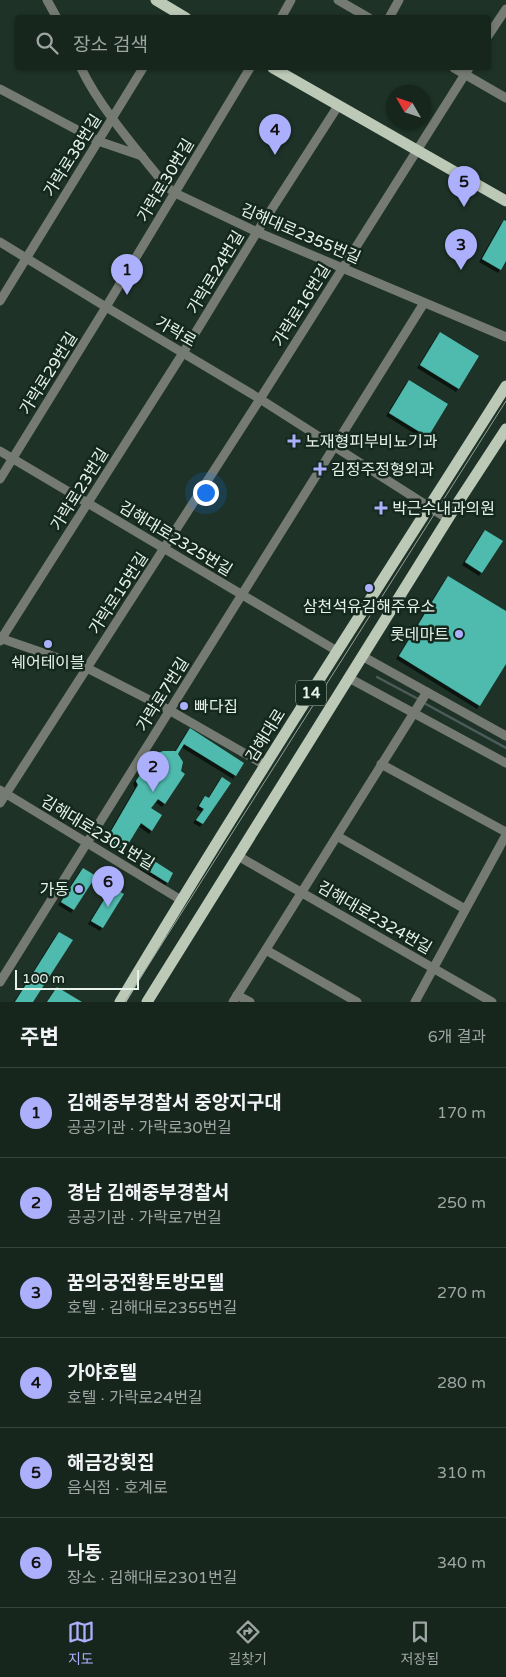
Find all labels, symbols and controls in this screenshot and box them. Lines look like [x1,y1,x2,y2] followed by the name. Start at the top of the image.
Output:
[15,15,491,70] search box
[33,29,61,57] icon: search
[73,34,148,56] text: 장소 검색
[386,85,431,130] north arrow
[40,110,106,201] street label: 가락로38번길
[259,114,291,155] pin: 4
[133,135,199,226] street label: 가락로30번길
[448,166,480,207] pin: 5
[238,200,364,268] street label: 김해대로2355번길
[183,227,249,318] street label: 가락로24번길
[445,229,477,270] pin: 3
[111,254,143,295] pin: 1
[269,260,335,351] street label: 가락로16번길
[151,312,200,352] street label: 가락로
[16,328,82,419] street label: 가락로29번길
[305,432,438,452] place label: 노재형피부비뇨기과
[287,434,301,448] marker: 노재형피부비뇨기과
[47,444,113,535] street label: 가락로23번길
[331,460,434,480] place label: 김정주정형외과
[313,462,327,476] marker: 김정주정형외과
[193,480,219,506] your location
[115,497,236,581] street label: 김해대로2325번길
[392,499,495,519] place label: 박근수내과의원
[374,501,388,515] marker: 박근수내과의원
[85,549,153,638] street label: 가락로15번길
[363,582,375,594] marker: 삼천석유김해주유소
[303,597,435,617] place label: 삼천석유김해주유소
[390,625,449,645] place label: 롯데마트
[453,628,465,640] marker: 롯데마트
[42,638,54,650] marker: 쉐어테이블
[11,653,85,673] place label: 쉐어테이블
[132,654,193,735] street label: 가락로7번길
[296,680,326,706] road number: 14
[194,697,238,717] place label: 빠다집
[178,700,190,712] marker: 빠다집
[242,705,290,766] street label: 김해대로
[137,751,169,792] pin: 2
[37,791,158,875] street label: 김해대로2301번길
[92,866,124,907] pin: 6
[314,877,435,959] street label: 김해대로2324번길
[40,880,69,900] place label: 가동
[73,883,85,895] marker: 가동
[15,967,139,990] scale bar
[22,970,65,987] text: 100 m
[20,1025,59,1050] text: 주변
[428,1027,486,1047] text: 6개 결과
[67,1092,282,1114] text: 김해중부경찰서 중앙지구대
[31,1103,41,1123] text: 1
[437,1103,486,1123] text: 170 m
[67,1118,232,1138] text: 공공기관 · 가락로30번길
[67,1182,229,1204] text: 경남 김해중부경찰서
[31,1193,41,1213] text: 2
[437,1193,486,1213] text: 250 m
[67,1208,222,1228] text: 공공기관 · 가락로7번길
[67,1272,224,1294] text: 꿈의궁전황토방모텔
[31,1283,41,1303] text: 3
[437,1283,486,1303] text: 270 m
[67,1298,237,1318] text: 호텔 · 김해대로2355번길
[67,1362,137,1384] text: 가야호텔
[31,1373,41,1393] text: 4
[437,1373,486,1393] text: 280 m
[67,1388,203,1408] text: 호텔 · 가락로24번길
[67,1452,154,1474] text: 해금강횟집
[31,1463,41,1483] text: 5
[437,1463,486,1483] text: 310 m
[67,1478,168,1498] text: 음식점 · 호계로
[67,1542,102,1564] text: 나동
[31,1553,41,1573] text: 6
[437,1553,486,1573] text: 340 m
[67,1568,237,1588] text: 장소 · 김해대로2301번길
[67,1618,95,1668] tab: 지도
[228,1618,267,1668] tab: 길찾기
[401,1618,439,1668] tab: 저장됨

